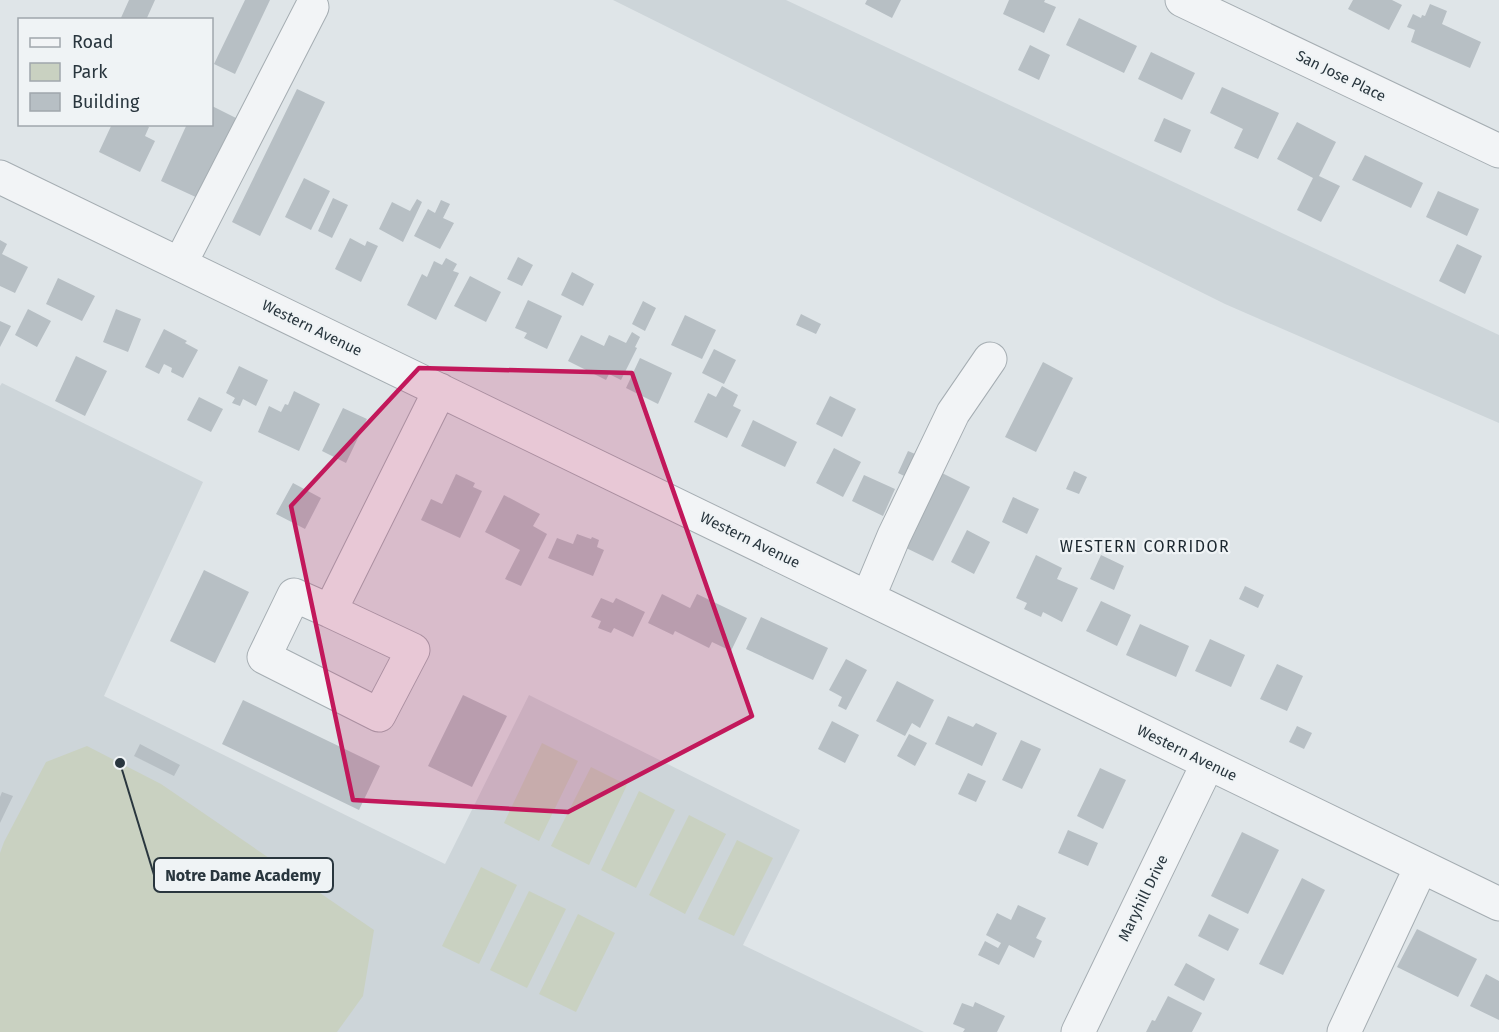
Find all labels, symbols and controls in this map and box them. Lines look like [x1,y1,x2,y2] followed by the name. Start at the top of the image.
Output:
[18,18,213,126] legend
[72,31,114,53] text: Road
[1293,46,1389,106] street label: San Jose Place
[72,61,108,83] text: Park
[72,91,140,113] text: Building
[259,296,365,360] street label: Western Avenue
[697,508,803,572] street label: Western Avenue
[1060,537,1230,556] district label: WESTERN CORRIDOR
[1134,721,1240,785] street label: Western Avenue
[1114,852,1172,944] street label: Maryhill Drive
[154,858,333,892] callout: Notre Dame Academy
[165,866,322,885] text: Notre Dame Academy

